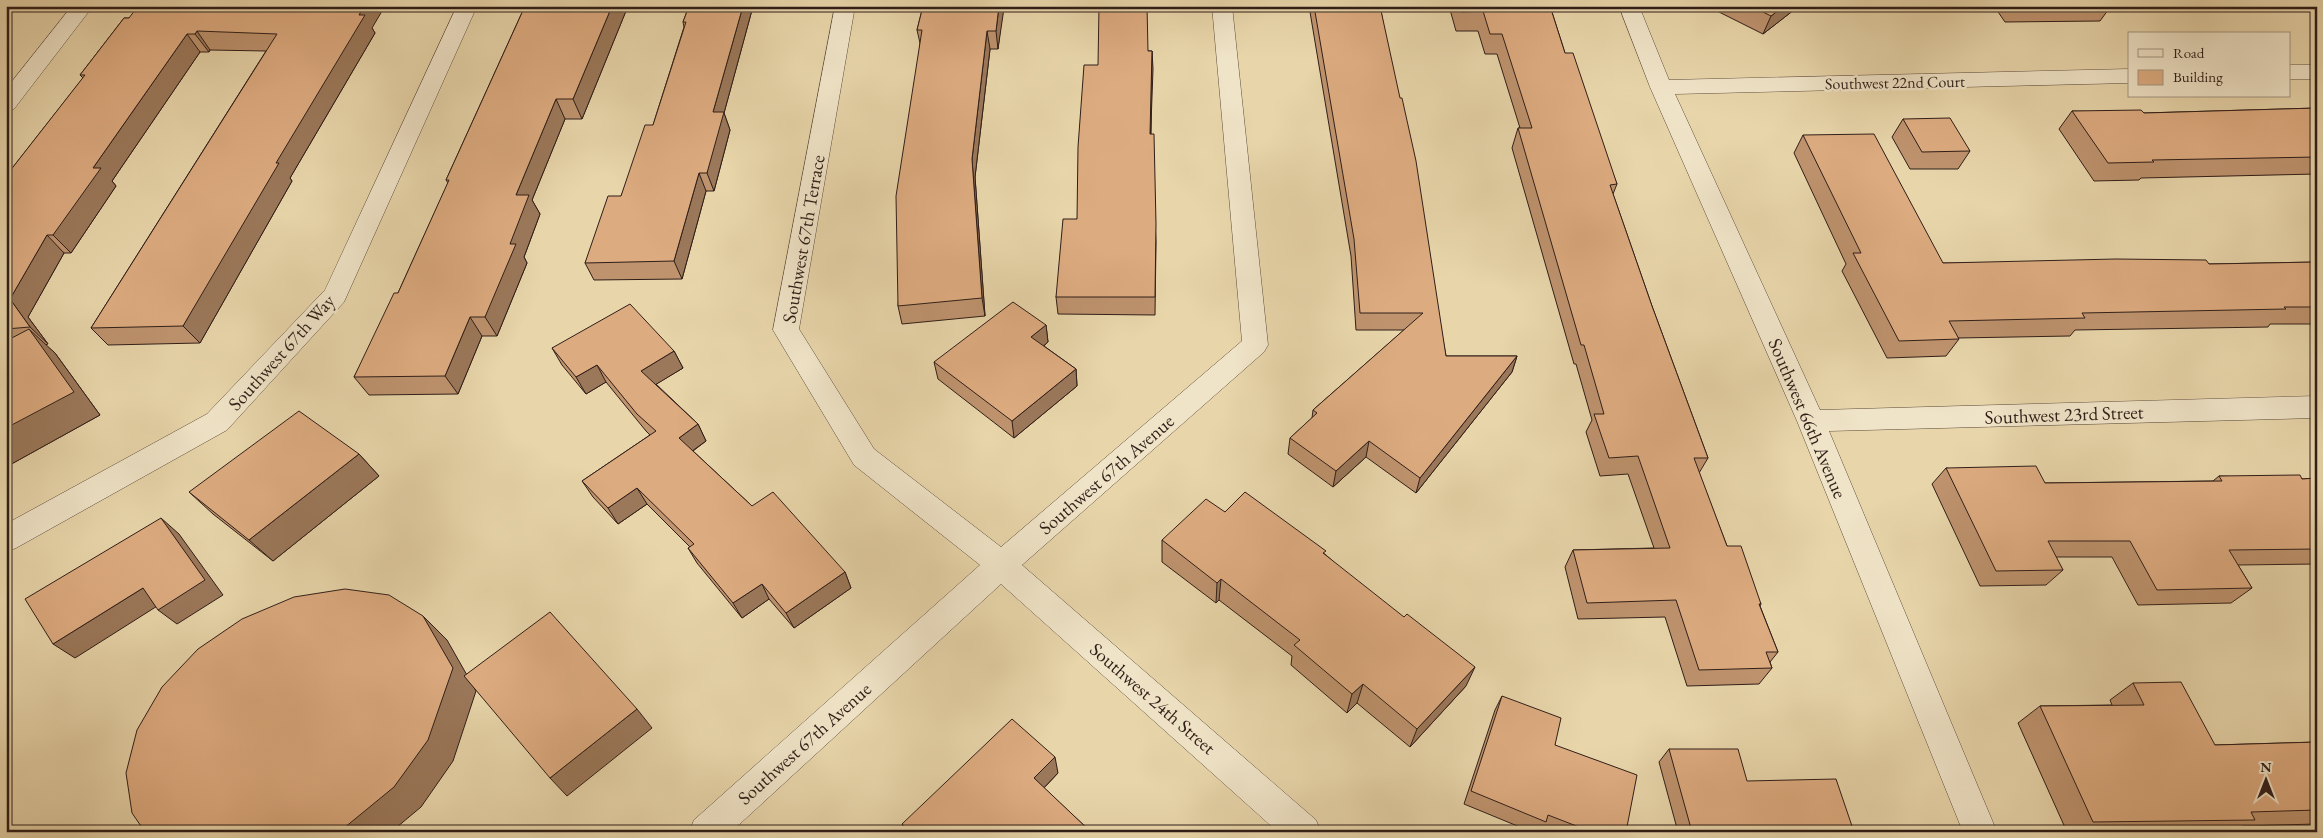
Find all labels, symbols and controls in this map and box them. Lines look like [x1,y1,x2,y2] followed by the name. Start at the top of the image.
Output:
[2128,32,2290,98] legend
[2173,43,2205,62] text: Road
[2173,67,2223,86] text: Building
[1825,71,1965,94] street label: Southwest 22nd Court
[776,153,831,325] street label: Southwest 67th Terrace
[222,288,341,416] street label: Southwest 67th Way
[1762,334,1853,502] street label: Southwest 66th Avenue
[1984,399,2144,430] street label: Southwest 23rd Street
[1033,409,1179,540] street label: Southwest 67th Avenue
[1085,637,1221,760] street label: Southwest 24th Street
[732,677,877,810] street label: Southwest 67th Avenue
[2240,756,2290,806] north arrow
[2260,758,2272,776] text: N

